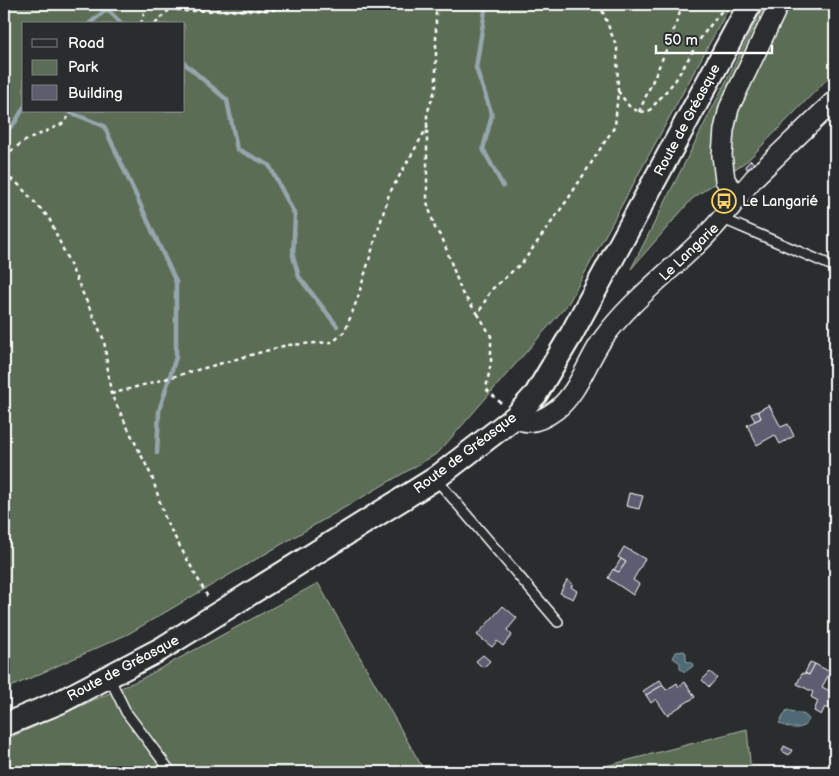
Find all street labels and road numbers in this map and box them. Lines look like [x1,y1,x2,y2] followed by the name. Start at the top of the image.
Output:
[650,61,724,179] street label: Route de Gréasque
[656,220,722,284] street label: Le Langarie
[410,409,520,497] street label: Route de Gréasque
[64,631,182,705] street label: Route de Gréasque

